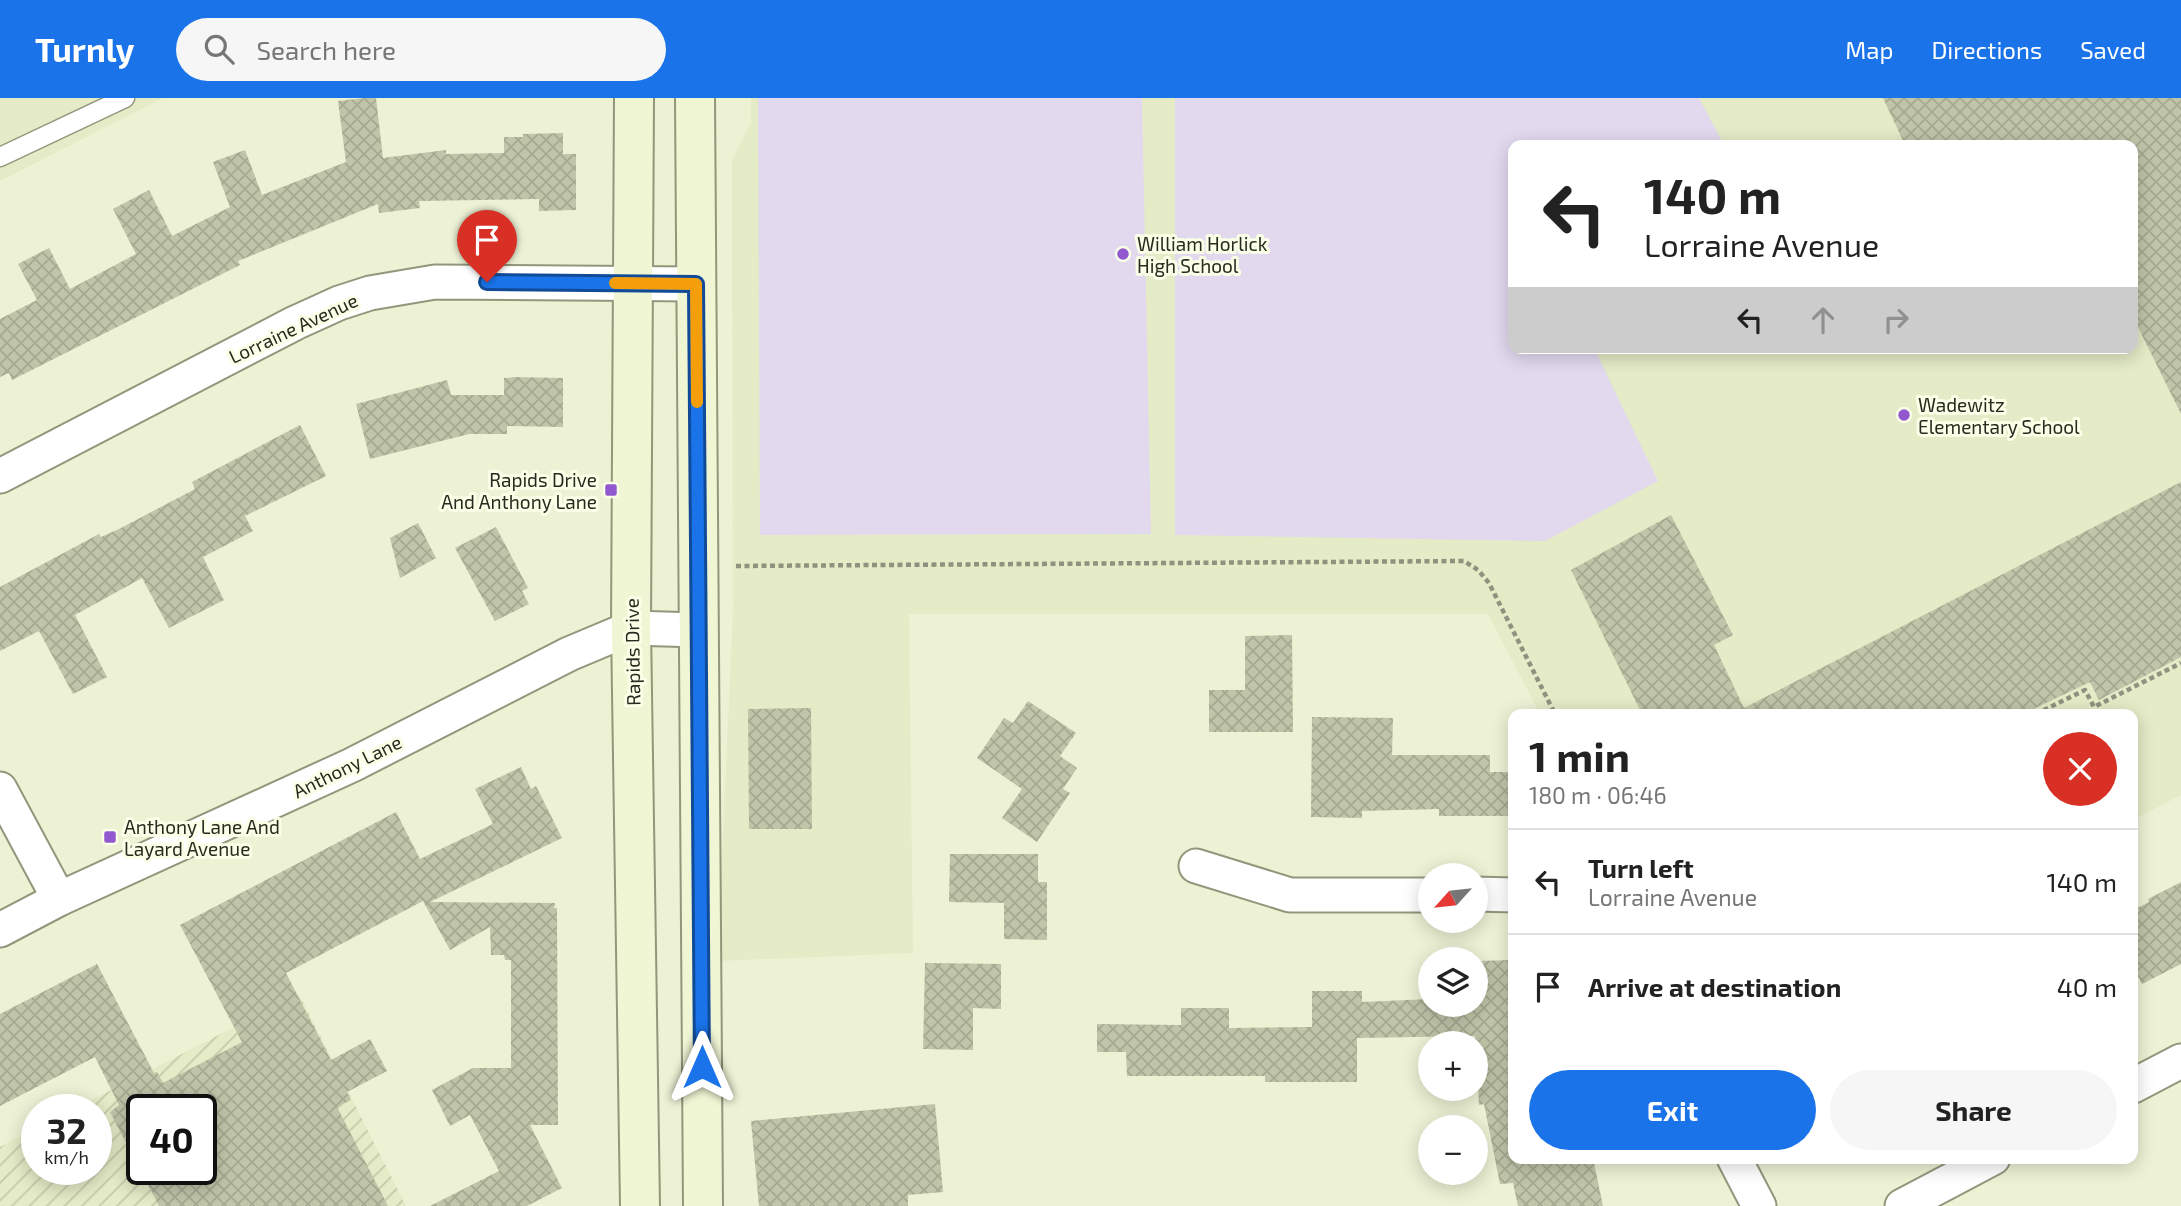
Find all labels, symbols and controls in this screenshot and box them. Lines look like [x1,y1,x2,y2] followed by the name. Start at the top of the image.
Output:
[176,18,666,81] search box
[35,29,134,69] text: Turnly
[200,30,238,68] icon: search
[256,34,396,65] text: Search here
[1845,35,1893,64] text: Map
[1931,35,2042,64] text: Directions
[2080,35,2146,64] text: Saved
[1644,165,1781,224] text: 140 m
[1529,168,1620,259] icon: left
[457,210,517,282] pin
[468,221,506,259] icon: arrive
[1644,225,1879,263] text: Lorraine Avenue
[1137,232,1268,277] place label: William Horlick High School
[1115,246,1131,262] marker: William Horlick High School
[225,288,361,368] street label: Lorraine Avenue
[1731,301,1769,339] icon: left
[1804,301,1842,339] icon: ahead
[1877,301,1915,339] icon: right
[1918,393,2080,438] place label: Wadewitz Elementary School
[1896,407,1912,423] marker: Wadewitz Elementary School
[441,468,597,513] place label: Rapids Drive And Anthony Lane
[603,482,619,498] marker: Rapids Drive And Anthony Lane
[620,598,644,706] street label: Rapids Drive
[289,730,405,802] street label: Anthony Lane
[1529,730,1630,780] text: 1 min
[2043,732,2117,806] button: close
[1529,781,1667,809] text: 180 m · 06:46
[124,815,280,860] place label: Anthony Lane And Layard Avenue
[102,829,118,845] marker: Anthony Lane And Layard Avenue
[1588,852,1694,883] text: Turn left
[1418,863,1488,933] north arrow
[1418,863,1488,1185] map controls
[1529,863,1567,901] icon: left
[2046,866,2117,897] text: 140 m
[1588,883,1757,911] text: Lorraine Avenue
[1418,947,1488,1017] button: layers
[1529,968,1567,1006] icon: arrive
[1588,971,1841,1002] text: Arrive at destination
[2057,971,2117,1002] text: 40 m
[665,1030,739,1104] position arrow
[1418,1031,1488,1101] button: +
[1529,1070,1816,1150] button: Exit
[1830,1070,2117,1150] button: Share
[126,1094,217,1185] speed limit sign: 40
[46,1109,87,1151] text: 32
[1418,1115,1488,1185] button: −
[44,1146,89,1168] text: km/h

